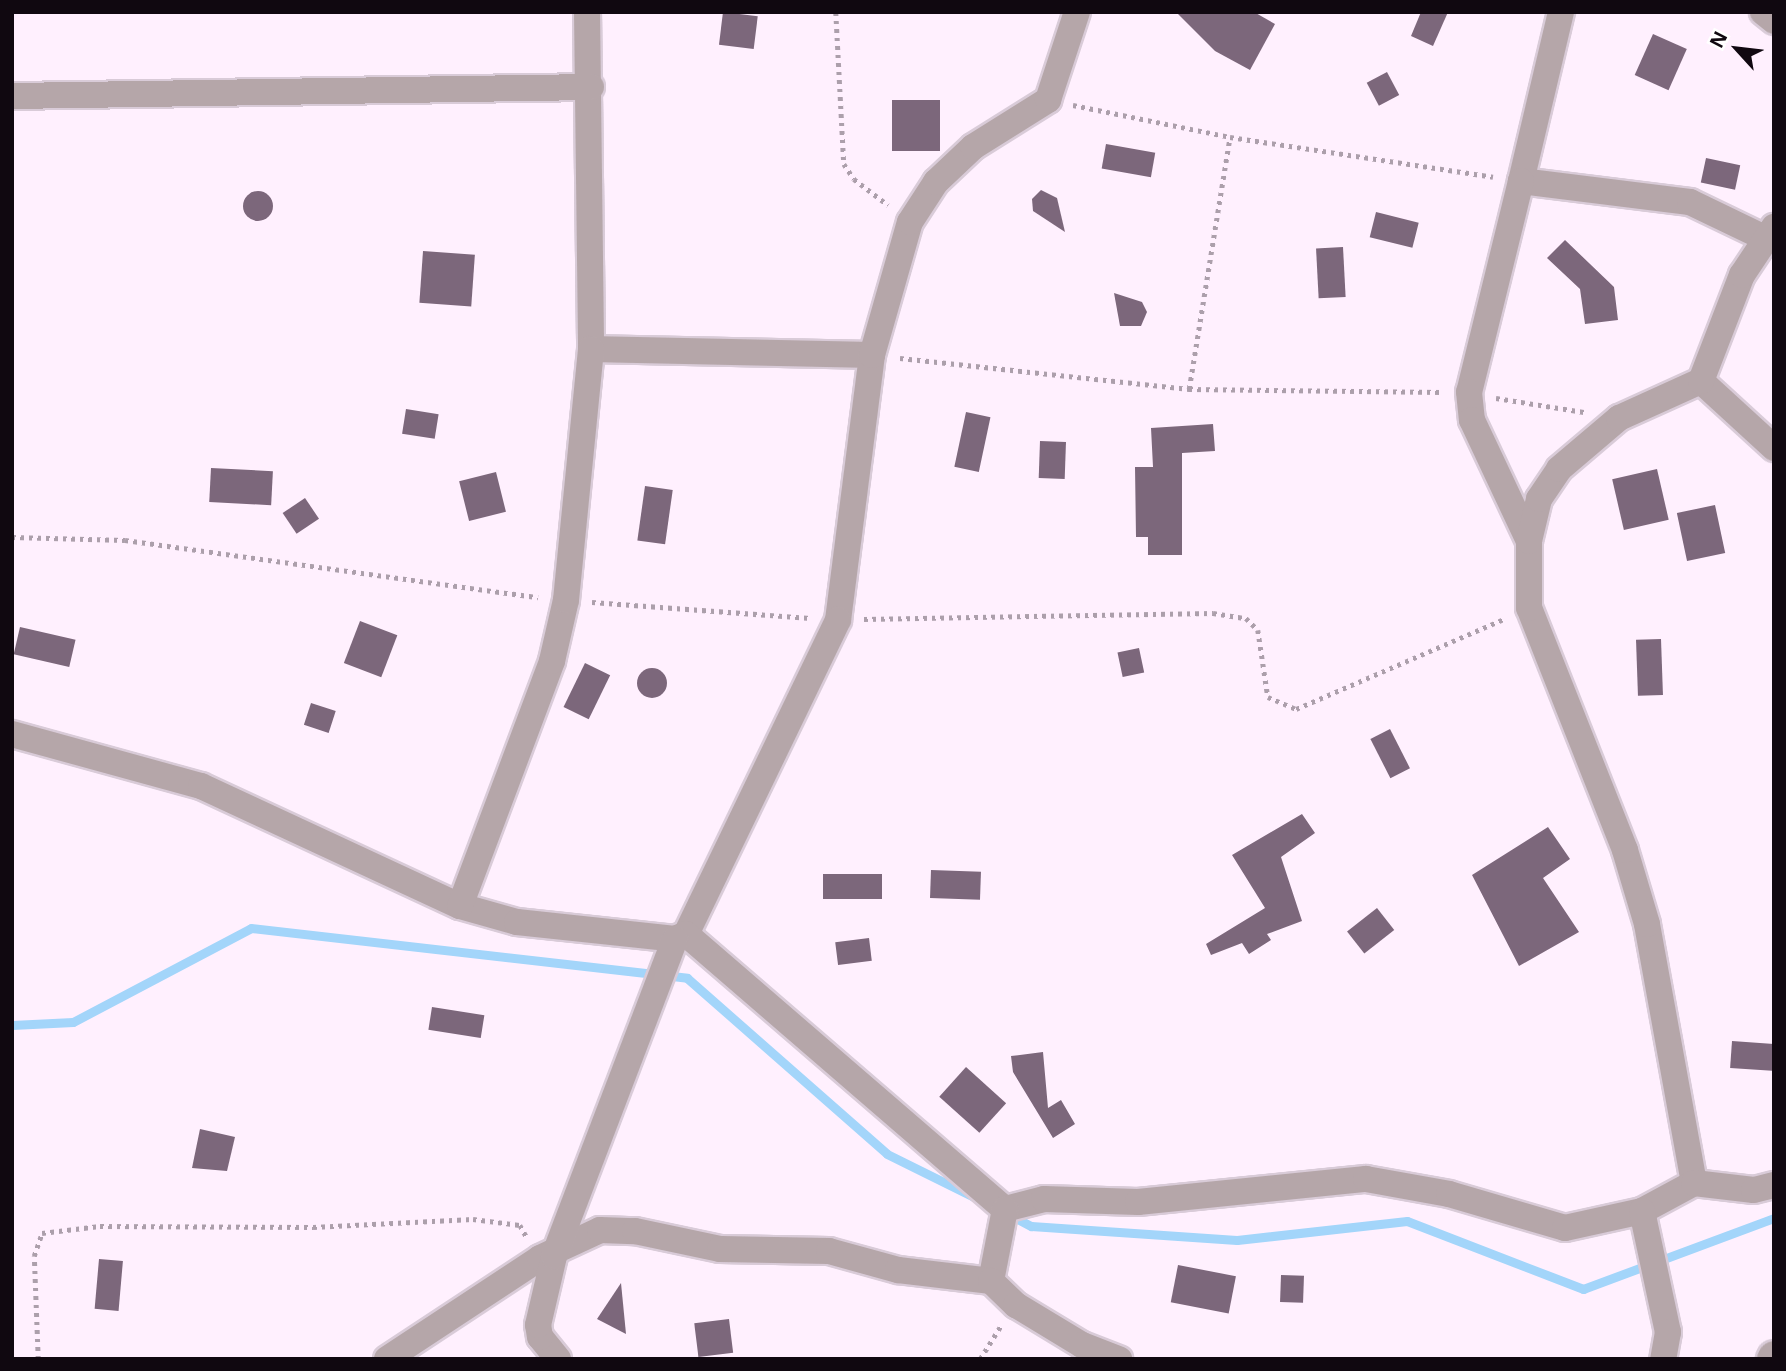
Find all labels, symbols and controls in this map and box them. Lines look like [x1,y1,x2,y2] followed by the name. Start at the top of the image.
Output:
[1702,14,1772,84] north arrow
[1703,27,1733,52] text: N

